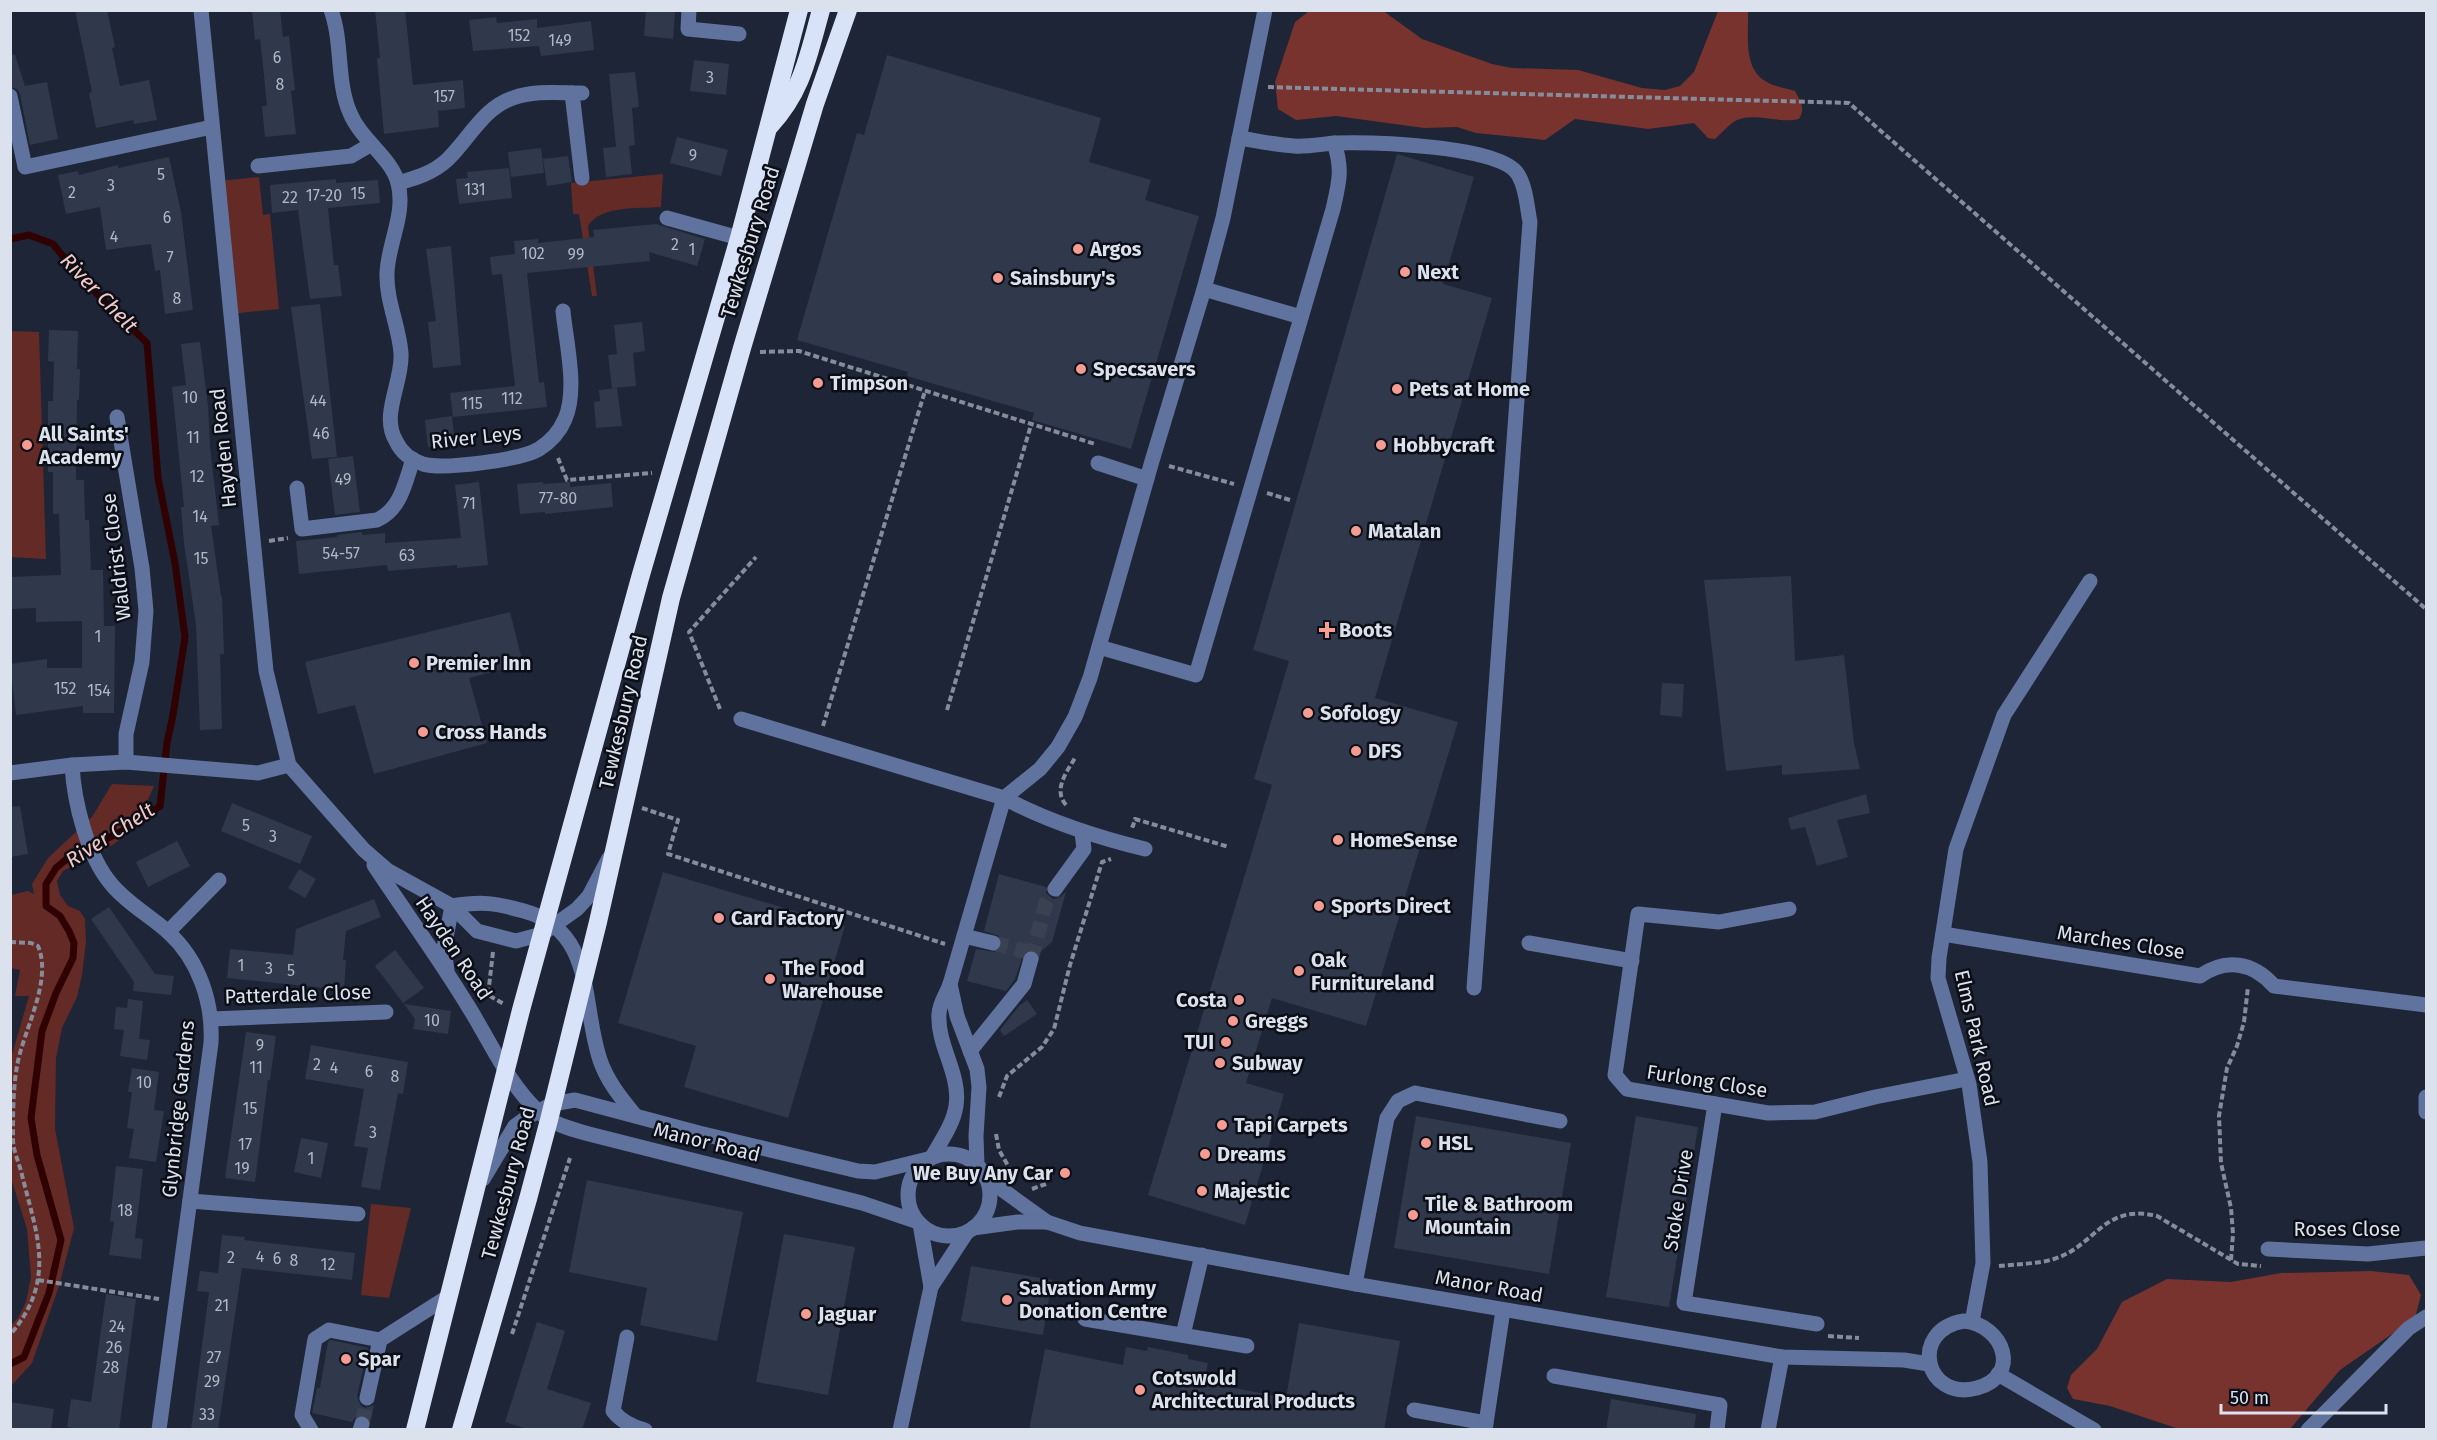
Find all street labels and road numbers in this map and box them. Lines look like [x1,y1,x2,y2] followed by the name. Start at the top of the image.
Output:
[716,163,784,321] street label: Tewkesbury Road
[205,387,241,509] street label: Hayden Road
[430,420,522,454] street label: River Leys
[96,492,136,622] street label: Waldrist Close
[594,633,652,791] street label: Tewkesbury Road
[411,892,497,1004] street label: Hayden Road
[2055,920,2187,964] street label: Marches Close
[1950,968,2004,1108] street label: Elms Park Road
[224,979,372,1009] street label: Patterdale Close
[157,1019,199,1199] street label: Glynbridge Gardens
[1645,1060,1769,1102] street label: Furlong Close
[476,1104,540,1262] street label: Tewkesbury Road
[651,1117,763,1167] street label: Manor Road
[1658,1147,1698,1253] street label: Stoke Drive
[2293,1217,2401,1241] street label: Roses Close
[1433,1265,1545,1307] street label: Manor Road

